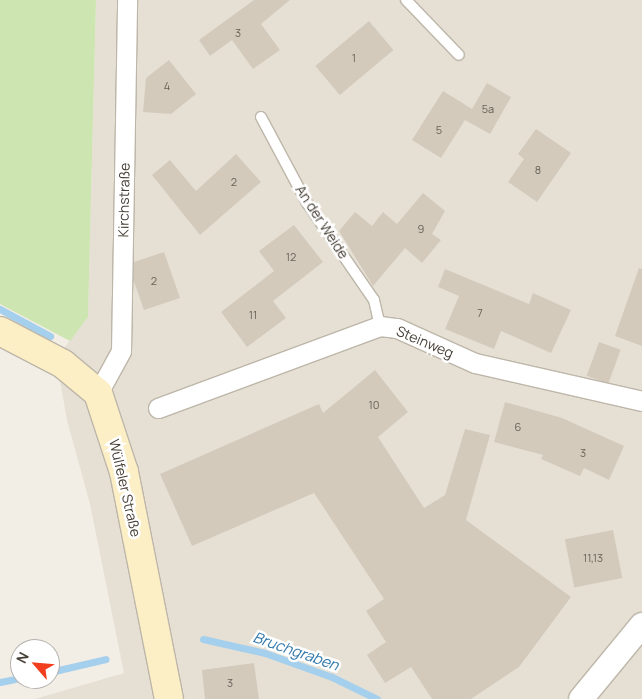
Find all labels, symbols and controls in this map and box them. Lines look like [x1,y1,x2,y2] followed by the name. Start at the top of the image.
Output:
[235,26,241,40] house number: 3
[352,51,356,65] house number: 1
[164,79,170,93] house number: 4
[482,102,494,116] house number: 5a
[436,123,442,137] house number: 5
[115,163,133,237] street label: Kirchstraße
[535,163,541,177] house number: 8
[231,175,237,189] house number: 2
[292,182,352,262] street label: An der Weide
[418,222,424,236] house number: 9
[286,250,296,264] house number: 12
[151,274,157,288] house number: 2
[477,306,483,320] house number: 7
[249,308,257,322] house number: 11
[394,322,456,362] street label: Steinweg
[369,398,379,412] house number: 10
[515,420,521,434] house number: 6
[106,438,144,538] street label: Wülfeler Straße
[580,446,586,460] house number: 3
[583,551,603,565] house number: 11,13
[251,628,341,674] water label: Bruchgraben
[10,639,60,689] north arrow
[11,649,33,666] text: N
[227,676,233,690] house number: 3

